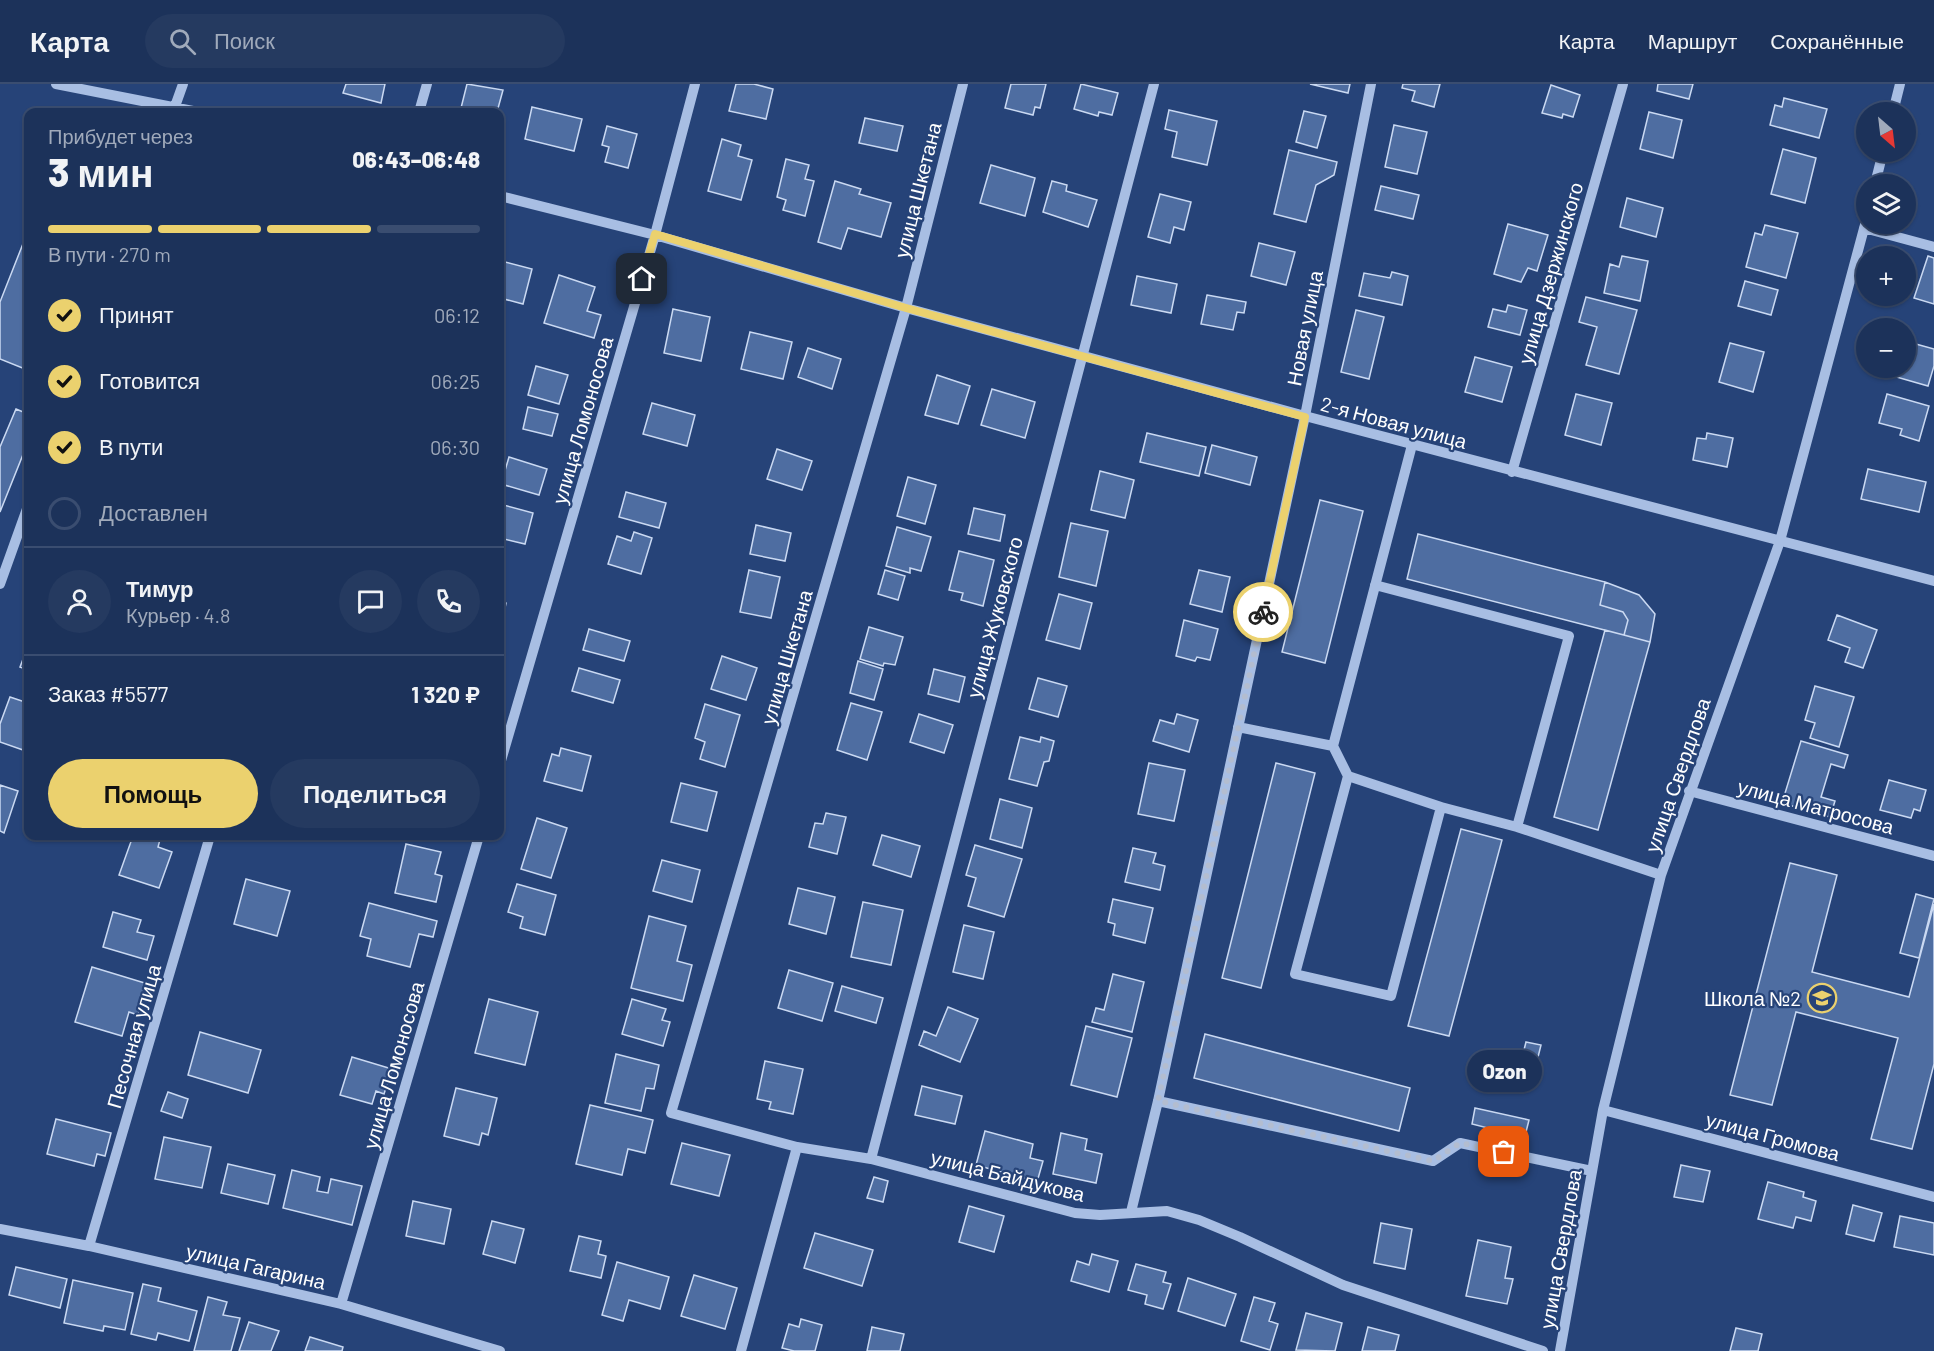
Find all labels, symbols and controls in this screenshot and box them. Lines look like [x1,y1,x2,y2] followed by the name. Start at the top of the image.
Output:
[145,14,565,68] search box
[30,24,109,58] text: Карта
[166,25,199,58] icon: search
[214,27,275,53] text: Поиск
[1559,28,1615,53] text: Карта
[1648,28,1737,53] text: Маршрут
[1770,28,1904,53] text: Сохранённые
[1856,102,1916,162] north arrow
[1856,102,1916,378] map controls
[889,119,946,260] street label: улица Шкетана
[48,124,193,148] text: Прибудет через
[352,146,480,172] text: 06:43–06:48
[48,148,154,195] text: 3 мин
[1856,174,1916,234] button: layers
[1513,179,1587,367] street label: улица Дзержинского
[48,242,171,266] text: В пути · 270 m
[1856,246,1916,306] button: +
[616,253,667,304] pin
[625,262,658,295] icon: home
[1281,267,1327,388] street label: Новая улица
[48,299,81,332] icon: check
[99,301,173,327] text: Принят
[434,303,480,327] text: 06:12
[1856,318,1916,378] button: −
[547,333,618,507] street label: улица Ломоносова
[48,365,81,398] icon: check
[99,367,200,393] text: Готовится
[431,369,480,393] text: 06:25
[1318,391,1471,453] street label: 2-я Новая улица
[48,431,81,464] icon: check
[99,433,163,459] text: В пути
[430,435,480,459] text: 06:30
[99,499,208,525] text: Доставлен
[961,534,1027,700] street label: улица Жуковского
[48,570,111,633] button: person
[339,570,402,633] button: chat
[417,570,480,633] button: phone
[126,575,194,601] text: Тимур
[1233,582,1293,642] courier
[755,586,817,727] street label: улица Шкетана
[1247,596,1280,629] icon: bike
[126,603,230,627] text: Курьер · 4.8
[48,680,168,706] text: Заказ #5577
[411,681,480,707] text: 1 320 ₽
[1639,694,1715,855] street label: улица Свердлова
[48,759,258,828] button: Помощь
[270,759,480,828] button: Поделиться
[1735,774,1898,839] street label: улица Матросова
[101,960,165,1111] street label: Песочная улица
[358,978,429,1152] street label: улица Ломоносова
[1806,982,1838,1014] school or university icon: Школа №2
[1704,986,1801,1010] place label: Школа №2
[1466,1050,1541,1092] callout: Ozon
[1483,1059,1526,1083] text: Ozon
[1704,1107,1843,1166] street label: улица Громова
[1478,1126,1529,1177] pin
[1487,1135,1520,1168] icon: bag
[929,1144,1088,1206] street label: улица Байдукова
[1534,1166,1586,1331] street label: улица Свердлова
[184,1238,329,1294] street label: улица Гагарина

